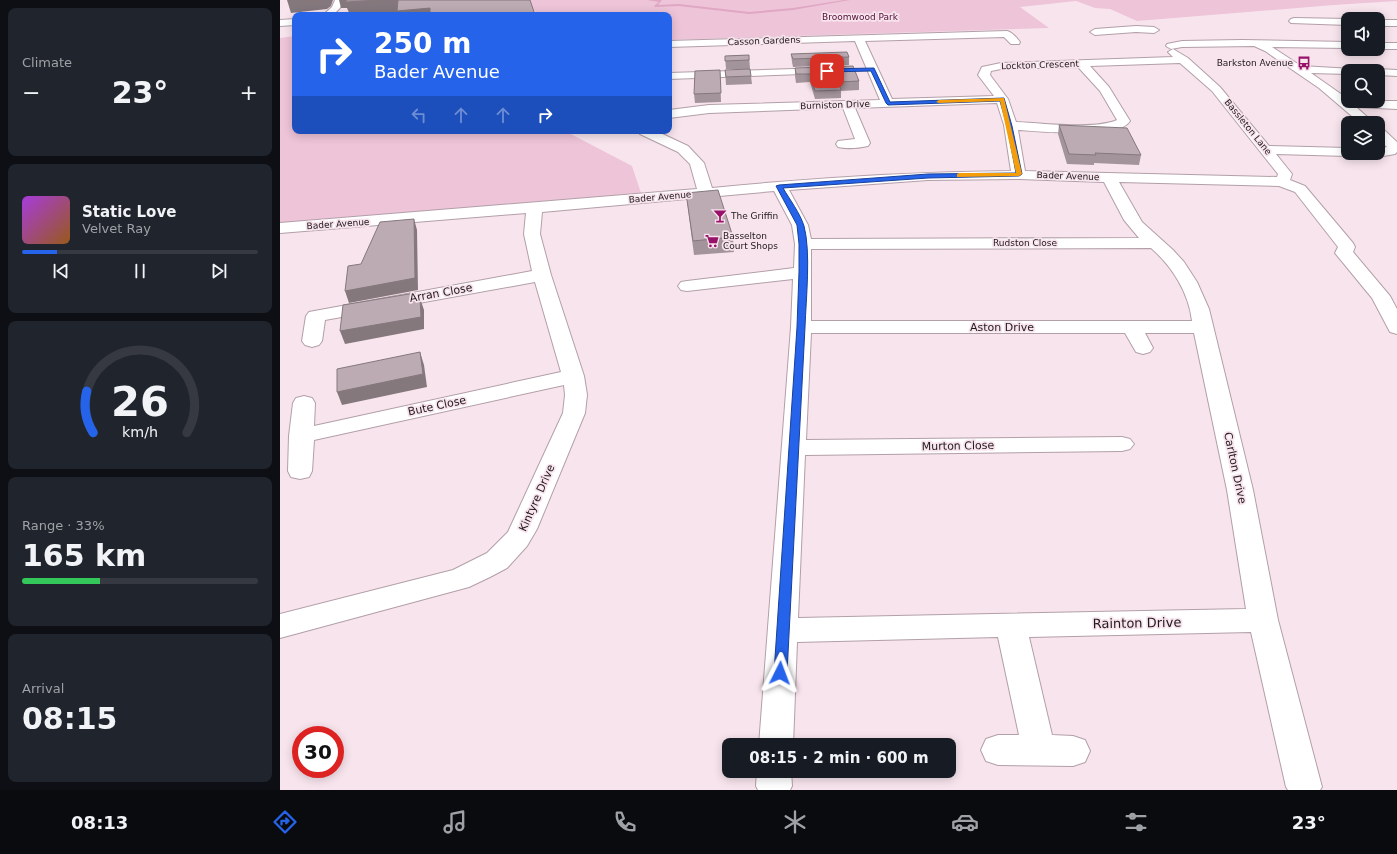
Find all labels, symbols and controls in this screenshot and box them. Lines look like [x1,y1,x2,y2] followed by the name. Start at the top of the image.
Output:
[822,12,899,22] park label: Broomwood Park
[1341,12,1385,160] map controls
[1341,12,1385,56] button: sound
[374,27,471,60] text: 250 m
[308,28,360,80] icon: right
[727,35,801,47] street label: Casson Gardens
[810,54,844,88] pin
[22,55,72,70] text: Climate
[1296,55,1312,71] bus stop icon: Barkston Avenue
[1217,58,1293,68] place label: Barkston Avenue
[1001,59,1080,71] street label: Lockton Crescent
[816,60,838,82] icon: arrive
[374,61,500,82] text: Bader Avenue
[1341,64,1385,108] button: search
[112,75,168,110] text: 23°
[22,80,40,105] text: −
[240,80,258,105] text: +
[1223,97,1274,157] street label: Bassleton Lane
[800,99,871,111] street label: Burniston Drive
[408,104,430,126] icon: left
[450,104,472,126] icon: ahead
[492,104,514,126] icon: ahead
[534,104,556,126] icon: right
[1341,116,1385,160] button: layers
[1036,170,1100,182] street label: Bader Avenue
[628,189,692,205] street label: Bader Avenue
[82,203,176,221] text: Static Love
[712,208,728,224] bar icon: The Griffin
[730,211,778,221] place label: The Griffin
[306,217,370,231] street label: Bader Avenue
[82,221,151,236] text: Velvet Ray
[723,231,778,251] place label: Basselton Court Shops
[704,233,720,249] supermarket icon: Basselton Court Shops
[993,238,1057,248] street label: Rudston Close
[50,260,72,282] icon: previous
[129,260,151,282] icon: pause
[208,260,230,282] icon: next
[409,281,474,305] street label: Arran Close
[970,321,1034,334] street label: Aston Drive
[111,377,169,426] text: 26
[407,393,467,418] street label: Bute Close
[122,424,158,440] text: km/h
[1221,431,1249,505] street label: Carlton Drive
[922,439,995,453] street label: Murton Close
[516,462,558,534] street label: Kintyre Drive
[22,518,105,533] text: Range · 33%
[22,538,146,573] text: 165 km
[1093,615,1181,631] street label: Rainton Drive
[759,652,801,694] position arrow
[22,681,64,696] text: Arrival
[22,701,118,736] text: 08:15
[292,726,344,778] speed limit sign: 30
[749,749,929,767] text: 08:15 · 2 min · 600 m
[271,808,299,836] icon: directions
[441,808,469,836] icon: music
[611,808,639,836] icon: phone
[781,808,809,836] icon: climate
[951,808,979,836] icon: car
[1122,808,1150,836] icon: filters
[71,812,128,833] text: 08:13
[1292,812,1326,833] text: 23°

